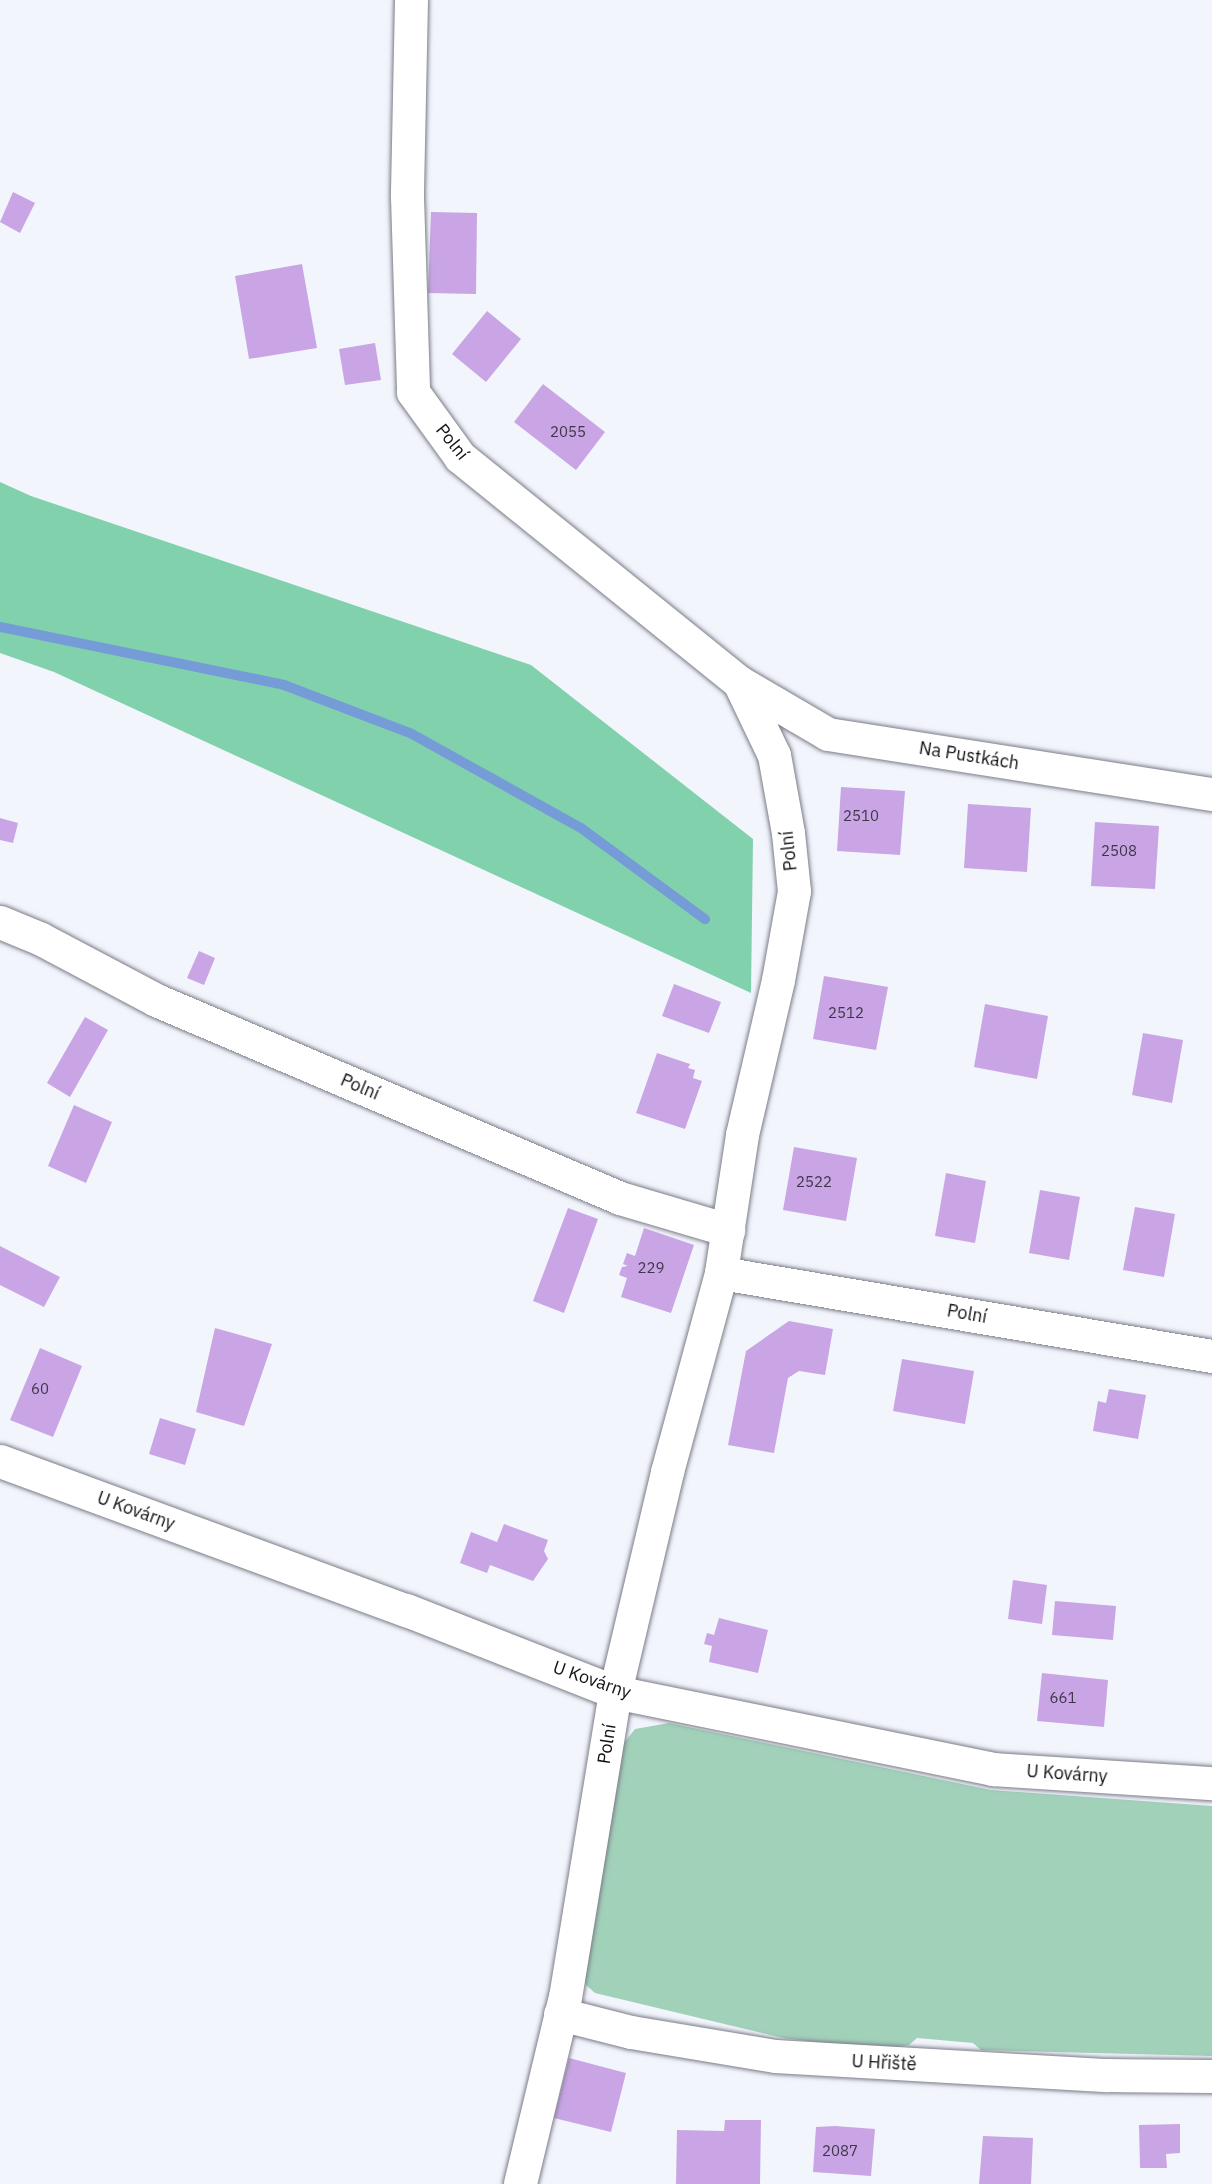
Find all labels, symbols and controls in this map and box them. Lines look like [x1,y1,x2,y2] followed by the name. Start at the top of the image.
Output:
[431,420,473,464] street label: Polní
[550,423,586,441] house number: 2055
[917,737,1021,775] street label: Na Pustkách
[843,807,879,825] house number: 2510
[776,830,802,872] street label: Polní
[1101,842,1137,860] house number: 2508
[828,1004,864,1022] house number: 2512
[337,1069,383,1105] street label: Polní
[796,1173,832,1191] house number: 2522
[638,1259,664,1277] house number: 229
[945,1300,989,1328] street label: Polní
[31,1380,49,1398] house number: 60
[94,1487,178,1535] street label: U Kovárny
[550,1657,634,1703] street label: U Kovárny
[1050,1689,1076,1707] house number: 661
[593,1722,621,1766] street label: Polní
[1026,1760,1108,1788] street label: U Kovárny
[851,2051,917,2075] street label: U Hřiště
[822,2142,858,2160] house number: 2087

